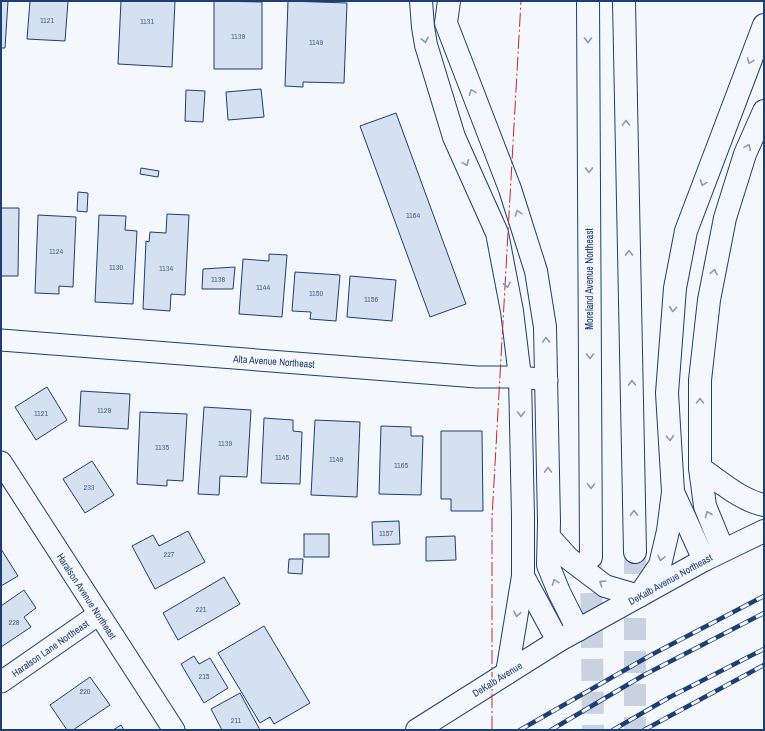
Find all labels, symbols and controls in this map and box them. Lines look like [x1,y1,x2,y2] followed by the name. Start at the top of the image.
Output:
[40,15,54,25] house number: 1121
[140,16,154,26] house number: 1131
[231,31,245,41] house number: 1139
[421,36,429,43] one-way arrow
[309,37,323,47] house number: 1149
[584,37,592,43] one-way arrow
[746,58,754,65] one-way arrow
[469,88,477,95] one-way arrow
[622,120,630,126] one-way arrow
[743,143,751,151] one-way arrow
[461,159,469,166] one-way arrow
[585,167,593,173] one-way arrow
[700,179,708,186] one-way arrow
[406,210,420,220] house number: 1164
[514,210,523,217] one-way arrow
[583,228,596,330] street label: Moreland Avenue Northeast
[49,246,63,256] house number: 1124
[625,250,633,256] one-way arrow
[109,262,123,272] house number: 1130
[159,263,173,273] house number: 1134
[710,269,718,275] one-way arrow
[211,274,225,284] house number: 1138
[256,282,270,292] house number: 1144
[503,282,511,288] one-way arrow
[309,288,323,298] house number: 1150
[364,294,378,304] house number: 1156
[669,306,678,312] one-way arrow
[541,337,550,343] one-way arrow
[232,352,316,371] street label: Alta Avenue Northeast
[586,353,594,359] one-way arrow
[627,380,636,386] one-way arrow
[696,398,704,404] one-way arrow
[97,405,111,415] house number: 1129
[34,408,48,418] house number: 1121
[517,411,525,417] one-way arrow
[666,435,674,441] one-way arrow
[218,438,232,448] house number: 1139
[155,442,169,452] house number: 1135
[275,452,289,462] house number: 1145
[329,454,343,464] house number: 1149
[394,460,408,470] house number: 1165
[544,467,552,473] one-way arrow
[84,482,95,492] house number: 233
[587,483,595,489] one-way arrow
[630,510,638,516] one-way arrow
[705,510,713,517] one-way arrow
[379,528,393,538] house number: 1157
[164,549,175,559] house number: 227
[54,551,120,642] street label: Haralson Avenue Northeast
[626,551,715,608] street label: DeKalb Avenue Northeast
[658,554,666,561] one-way arrow
[551,579,559,586] one-way arrow
[600,581,607,588] one-way arrow
[196,604,207,614] house number: 221
[513,611,521,617] one-way arrow
[9,617,20,627] house number: 228
[9,617,92,680] street label: Haralson Lane Northeast
[470,659,525,700] street label: DeKalb Avenue
[199,671,210,681] house number: 215
[80,686,91,696] house number: 220
[231,715,242,725] house number: 211

